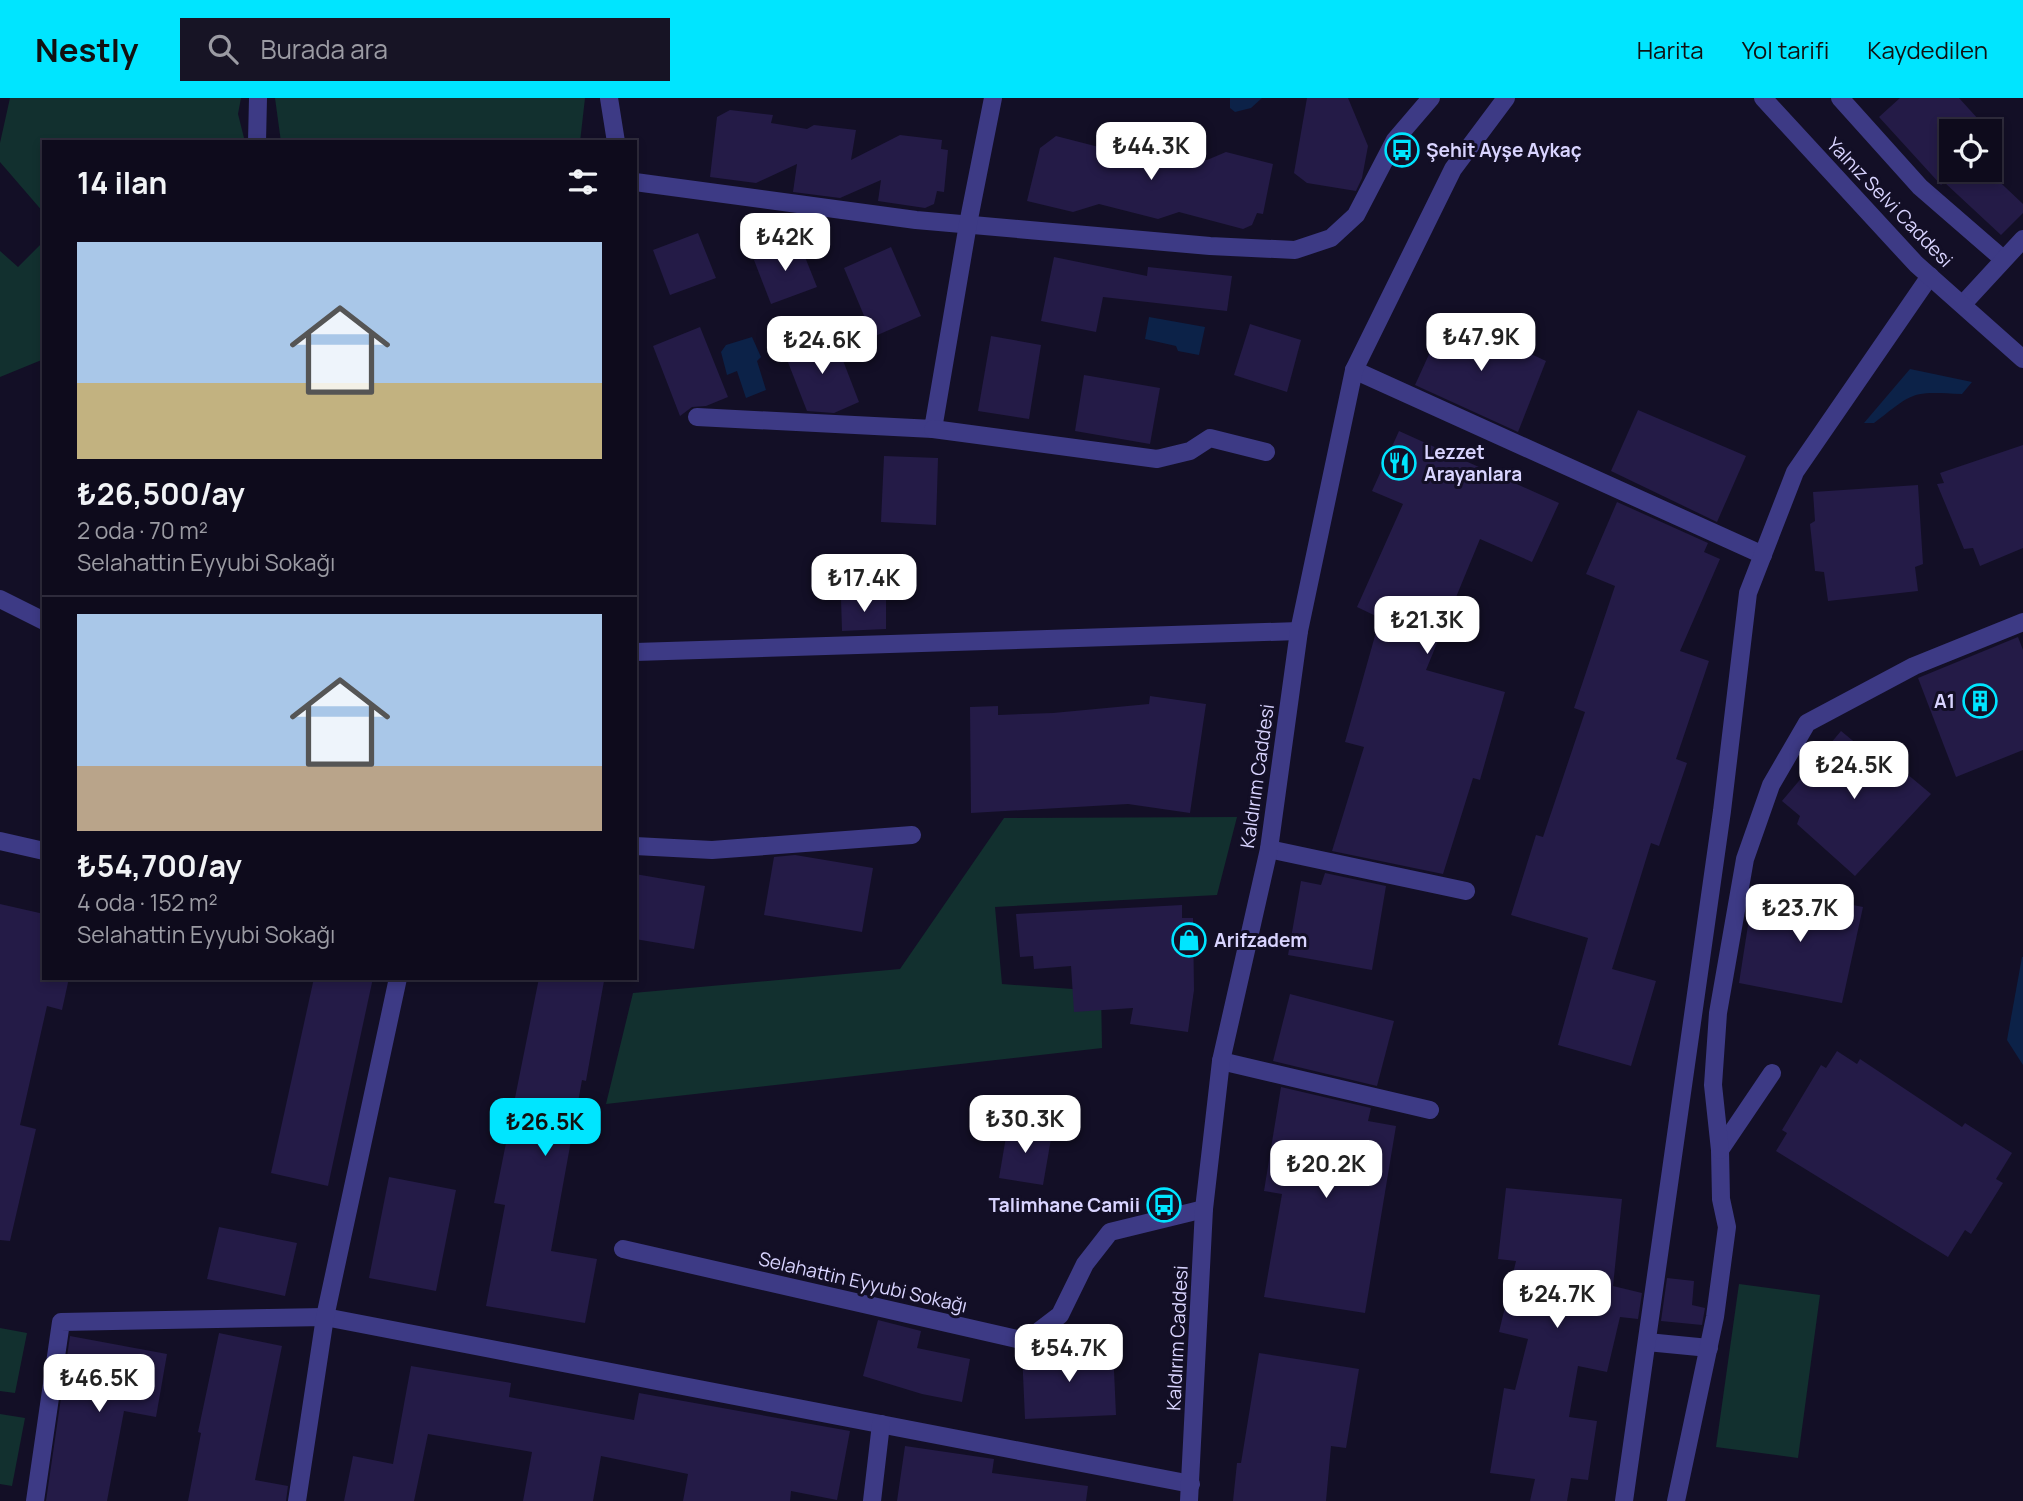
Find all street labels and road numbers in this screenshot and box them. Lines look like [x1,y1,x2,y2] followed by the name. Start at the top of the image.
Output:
[1821,131,1959,273] street label: Yalnız Selvi Caddesi
[1234,702,1280,850] street label: Kaldırım Caddesi
[756,1245,970,1319] street label: Selahattin Eyyubi Sokağı
[1160,1265,1194,1411] street label: Kaldırım Caddesi

